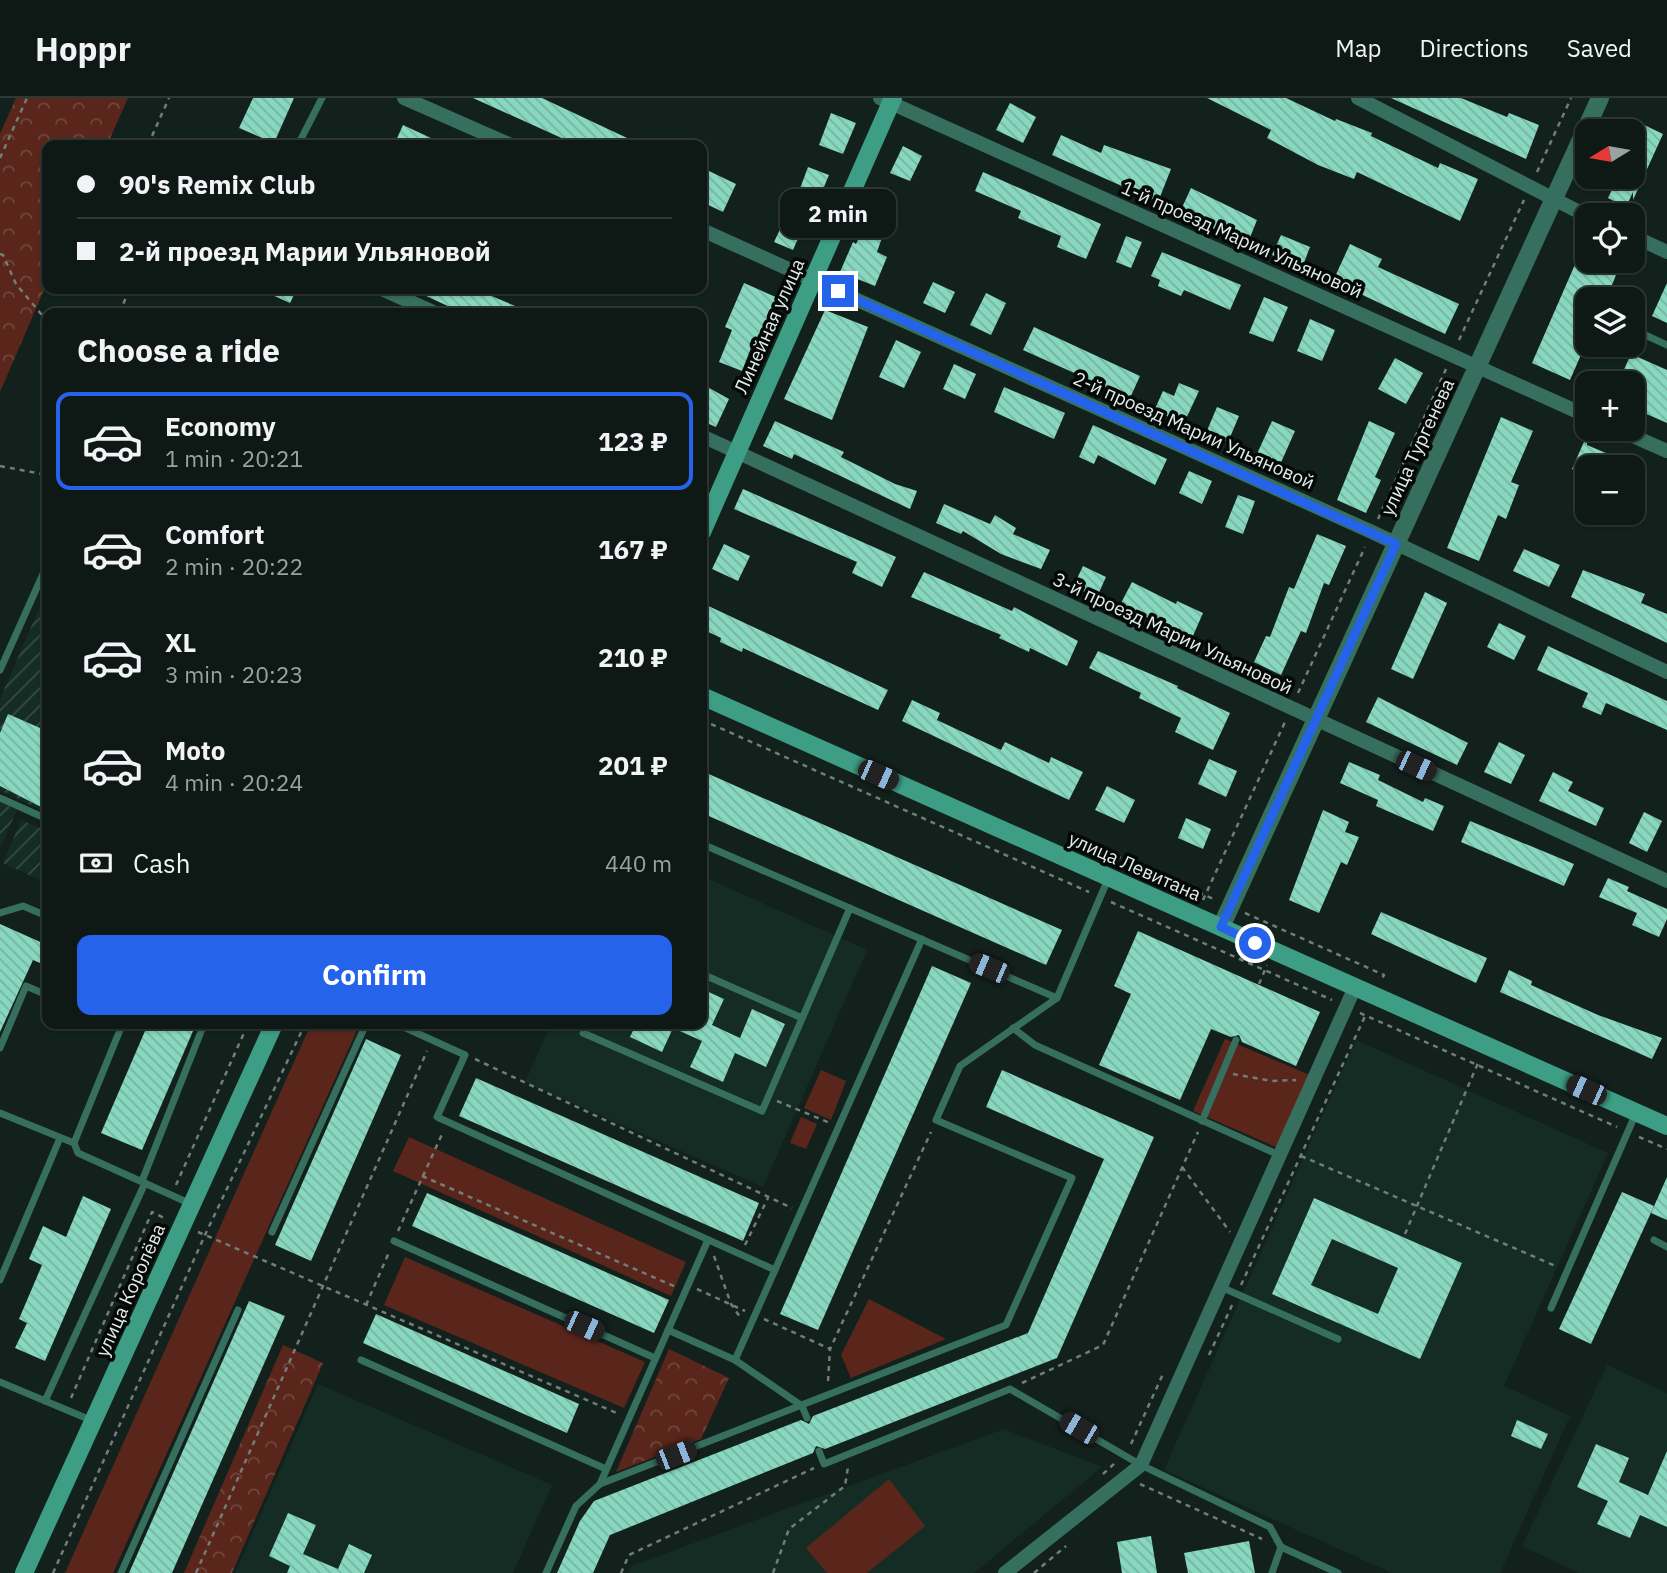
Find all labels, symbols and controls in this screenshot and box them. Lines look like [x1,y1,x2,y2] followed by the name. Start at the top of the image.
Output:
[35,27,131,70] text: Hoppr
[1335,32,1381,64] text: Map
[1419,32,1529,64] text: Directions
[1567,32,1632,64] text: Saved
[1575,119,1645,189] north arrow
[1575,119,1645,525] map controls
[119,167,316,201] text: 90's Remix Club
[1118,175,1366,303] street label: 1-й проезд Марии Ульяновой
[780,190,896,238] callout: 2 min
[808,198,868,228] text: 2 min
[1575,203,1645,273] button: locate
[119,234,491,268] text: 2-й проезд Марии Ульяновой
[728,255,810,397] street label: Линейная улица
[822,275,854,307] route end
[1575,287,1645,357] button: layers
[77,329,280,371] text: Choose a ride
[1070,366,1318,494] street label: 2-й проезд Марии Ульяновой
[1575,371,1645,441] button: +
[1375,375,1459,519] street label: улица Тургенева
[165,409,276,443] text: Economy
[81,410,144,473] icon: car
[598,424,668,458] text: 123 ₽
[165,443,303,473] text: 1 min · 20:21
[1575,455,1645,525] button: −
[165,517,264,551] text: Comfort
[81,518,144,581] icon: car
[598,532,668,566] text: 167 ₽
[165,551,303,581] text: 2 min · 20:22
[1049,567,1297,699] street label: 3-й проезд Марии Ульяновой
[165,625,196,659] text: XL
[81,626,144,689] icon: car
[598,640,668,674] text: 210 ₽
[165,659,303,689] text: 3 min · 20:23
[165,733,225,767] text: Moto
[81,734,144,797] icon: car
[598,748,668,782] text: 201 ₽
[1393,748,1440,784] car
[855,757,902,793] car
[165,767,303,797] text: 4 min · 20:24
[1065,826,1205,906] street label: улица Левитана
[77,844,115,882] icon: cash
[133,846,190,880] text: Cash
[605,848,672,878] text: 440 m
[1239,927,1271,959] route start
[77,935,672,1015] button: Confirm
[966,950,1013,986] car
[1563,1072,1610,1108] car
[90,1220,170,1360] street label: улица Королёва
[561,1308,608,1344] car
[1056,1408,1103,1448] car
[653,1438,700,1472] car

